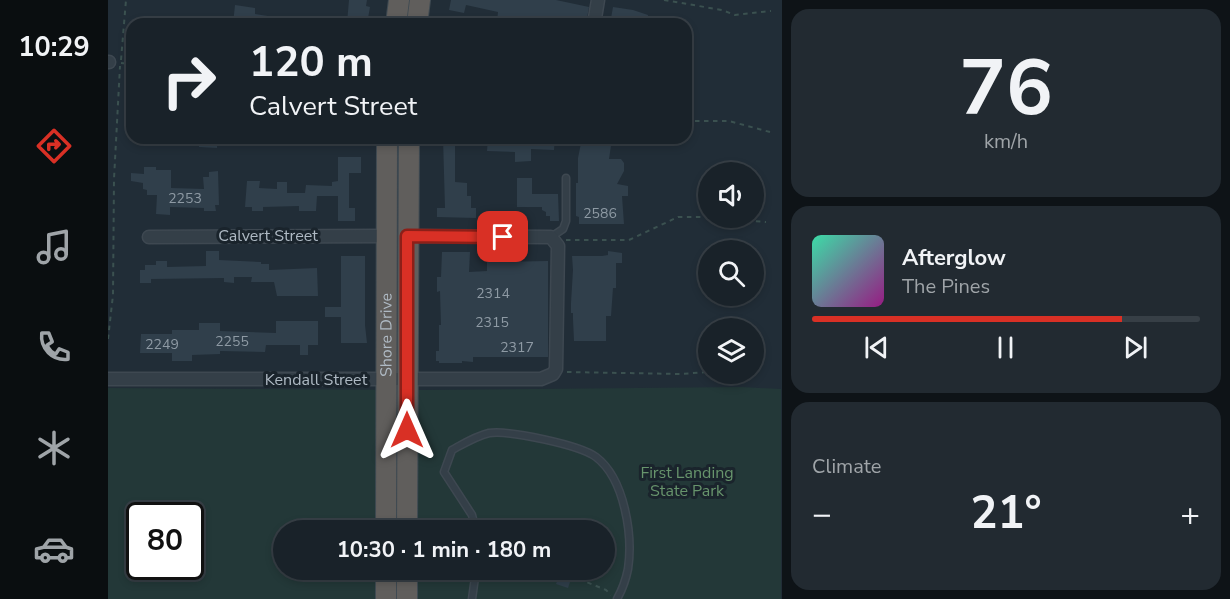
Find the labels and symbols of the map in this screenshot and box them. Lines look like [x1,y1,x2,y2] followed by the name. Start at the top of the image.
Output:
[168,189,202,208] house number: 2253
[583,204,617,223] house number: 2586
[477,211,528,262] pin
[218,225,318,247] street label: Calvert Street
[476,284,510,303] house number: 2314
[375,293,398,377] street label: Shore Drive
[475,313,509,332] house number: 2315
[215,332,249,351] house number: 2255
[145,335,179,354] house number: 2249
[500,338,534,357] house number: 2317
[265,369,368,391] street label: Kendall Street
[375,398,439,462] position arrow
[640,462,734,502] park label: First Landing State Park
[126,502,204,580] speed limit sign: 80

